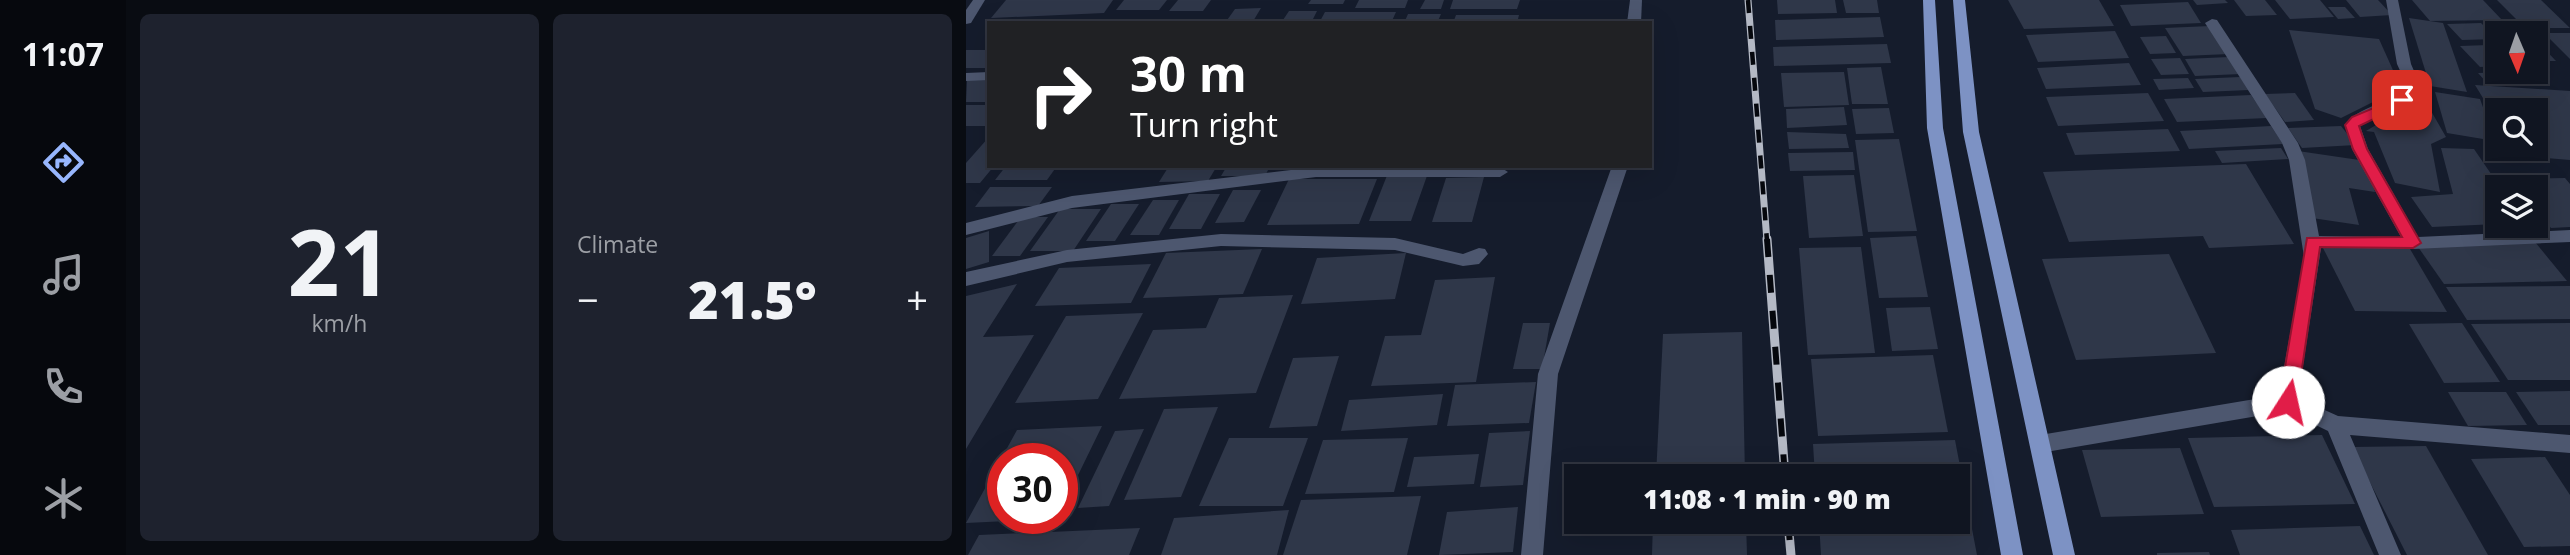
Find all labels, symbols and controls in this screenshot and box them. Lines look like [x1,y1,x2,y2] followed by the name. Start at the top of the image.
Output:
[2485,21,2548,84] north arrow
[2485,21,2548,238] map controls
[22,32,104,75] text: 11:07
[1130,40,1247,106] text: 30 m
[1015,49,1106,140] icon: right
[2372,70,2432,130] pin
[2383,81,2421,119] icon: arrive
[2485,98,2548,161] button: search
[1130,103,1278,146] text: Turn right
[39,138,88,187] icon: directions
[2485,175,2548,238] button: layers
[287,199,392,323] text: 21
[577,228,658,260] text: Climate
[39,250,88,299] icon: music
[688,263,817,334] text: 21.5°
[577,273,599,325] text: −
[906,273,928,325] text: +
[312,307,367,339] text: km/h
[39,362,88,411] icon: phone
[2251,365,2325,439] position arrow
[987,443,1078,534] speed limit sign: 30
[39,474,88,523] icon: climate
[1643,481,1891,517] text: 11:08 · 1 min · 90 m

